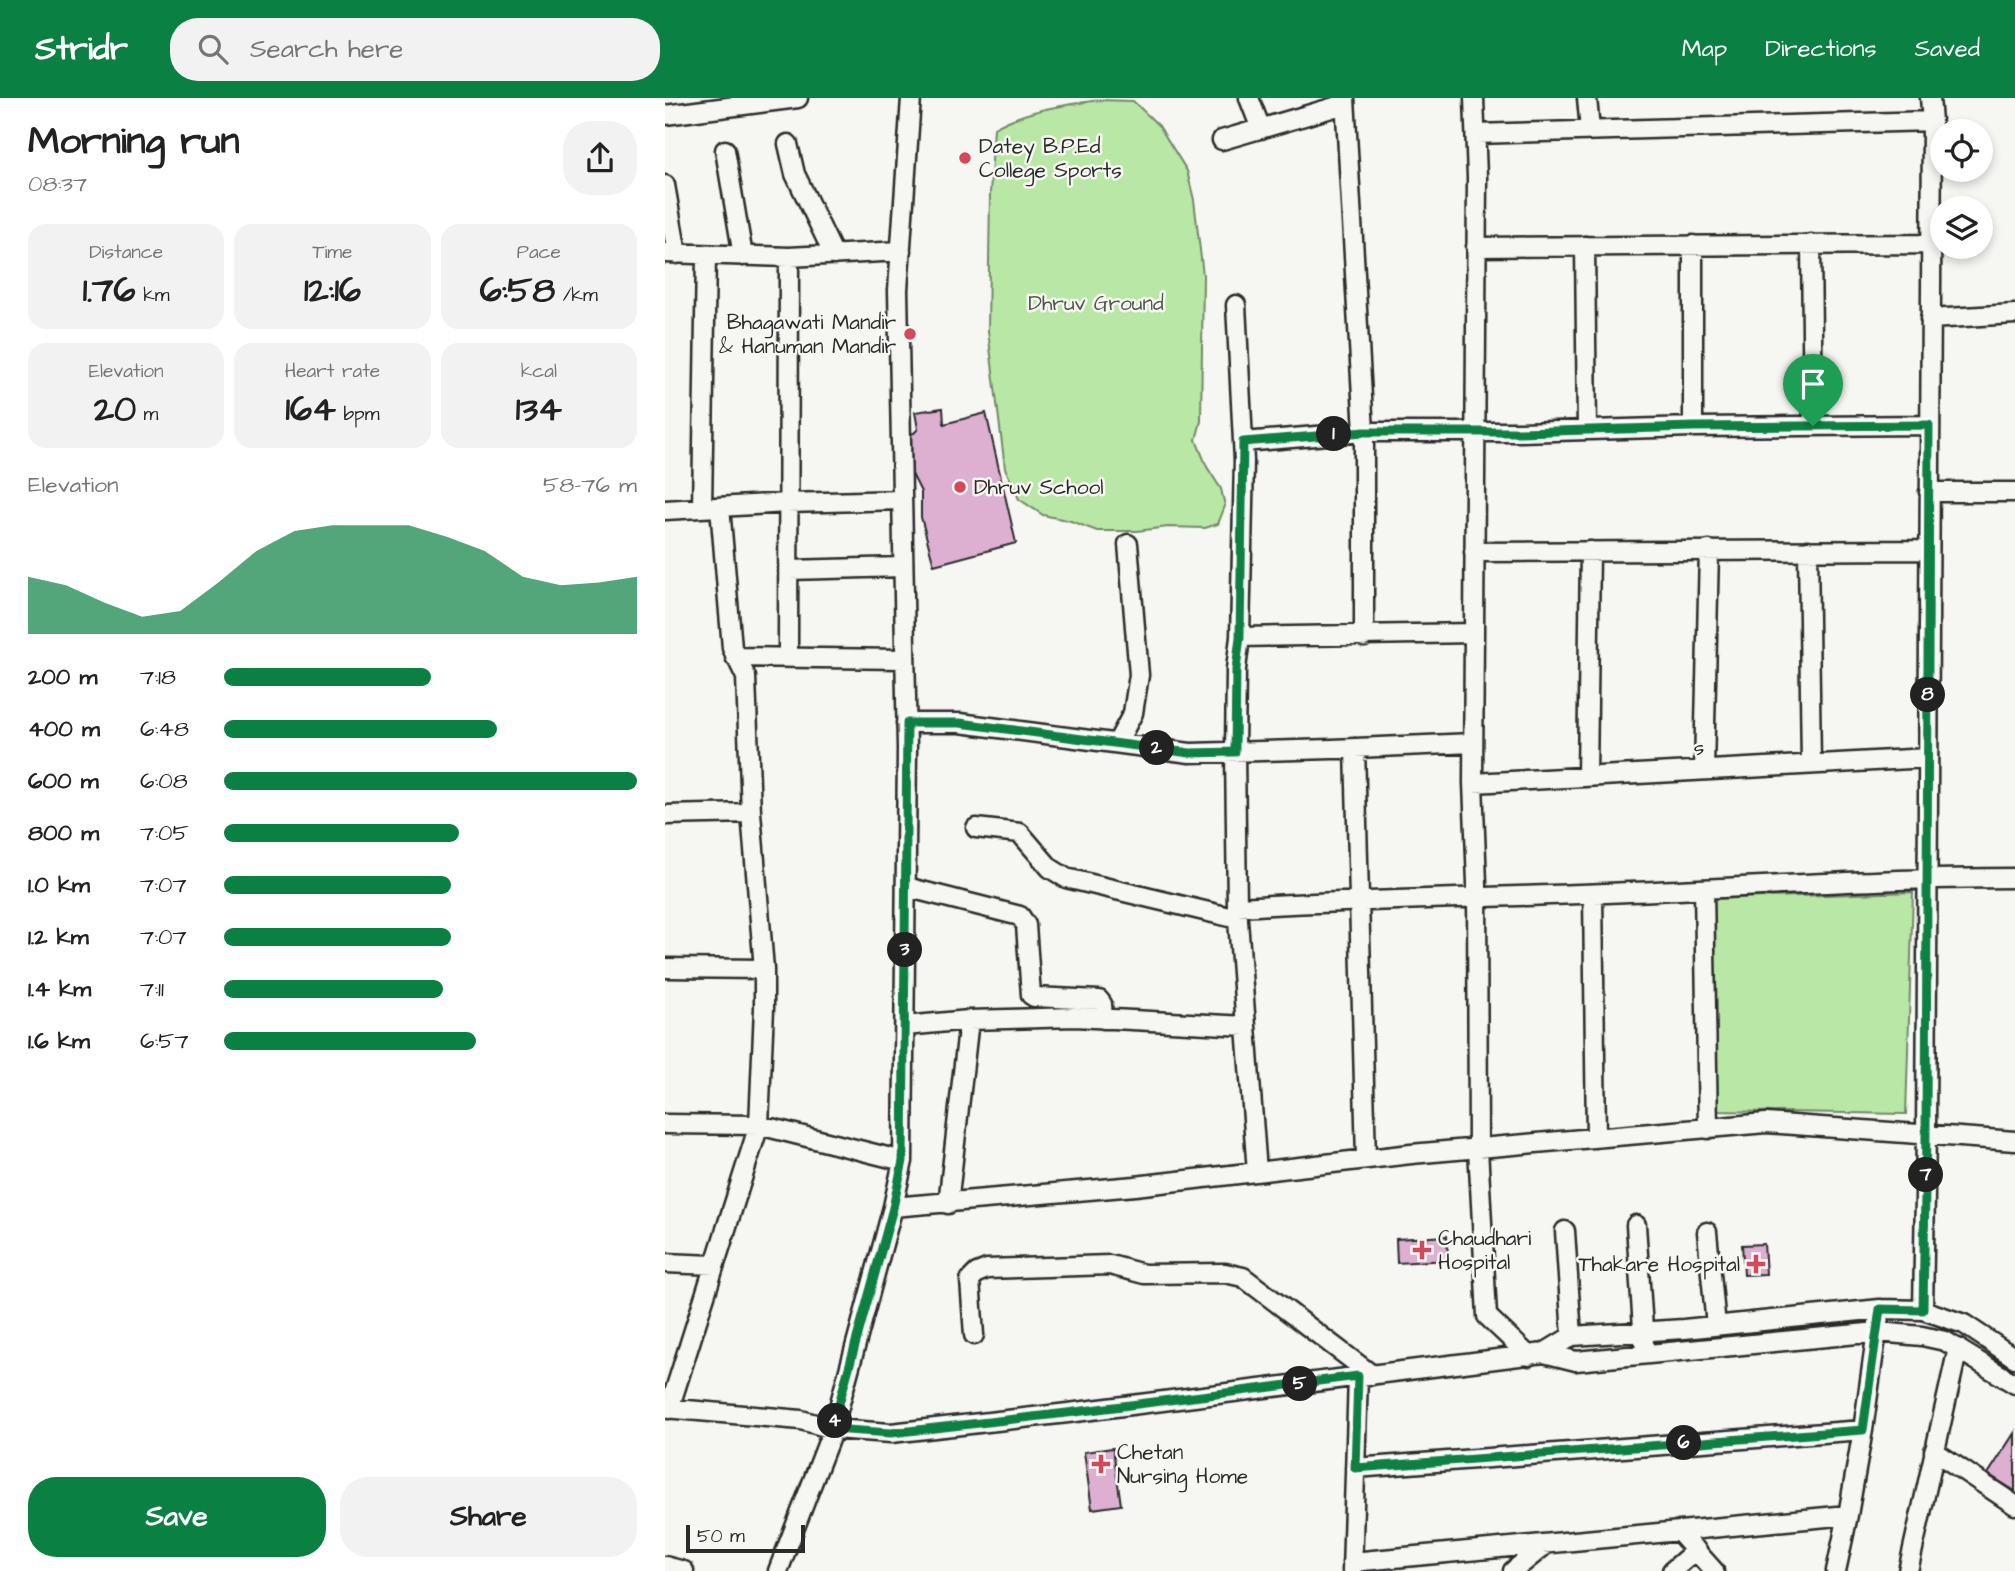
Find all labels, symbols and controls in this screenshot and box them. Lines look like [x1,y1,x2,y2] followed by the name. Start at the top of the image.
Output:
[170,18,660,81] search box
[35,26,128,72] text: Stridr
[194,30,232,68] icon: search
[250,31,403,67] text: Search here
[1682,32,1727,66] text: Map
[1765,32,1877,66] text: Directions
[1915,32,1980,66] text: Saved
[28,116,240,168] text: Morning run
[1930,119,1993,259] map controls
[1930,119,1993,182] button: locate
[563,121,637,195] button: share
[979,132,1122,187] place label: Datey B.P.Ed College Sports
[957,150,973,166] marker: Datey B.P.Ed College Sports
[28,168,87,200] text: 08:37
[1930,196,1993,259] button: layers
[89,239,163,266] text: Distance
[313,239,352,266] text: Time
[517,239,561,266] text: Pace
[83,266,136,315] text: 1.76
[304,266,361,315] text: 12:16
[480,266,555,315] text: 6:58
[136,282,170,309] text: km
[555,282,598,309] text: /km
[1028,289,1164,318] park label: Dhruv Ground
[719,308,896,361] place label: Bhagawati Mandir & Hanuman Mandir
[902,326,918,342] marker: Bhagawati Mandir & Hanuman Mandir
[1783,354,1843,426] pin
[89,358,164,385] text: Elevation
[285,358,380,385] text: Heart rate
[521,358,557,385] text: kcal
[1794,365,1832,403] icon: arrive
[94,385,136,434] text: 20
[286,385,336,434] text: 164
[516,385,562,434] text: 134
[136,401,158,428] text: m
[336,401,379,428] text: bpm
[1317,416,1351,452] pin: 1
[1332,420,1335,447] text: 1
[28,469,119,501] text: Elevation
[543,469,637,501] text: 58–76 m
[974,473,1104,502] place label: Dhruv School
[952,479,968,495] marker: Dhruv School
[28,661,97,693] text: 200 m
[140,661,176,693] text: 7:18
[1911,678,1945,712] pin: 8
[1921,681,1934,708] text: 8
[28,713,100,745] text: 400 m
[140,713,189,745] text: 6:48
[1140,730,1175,766] pin: 2
[1693,733,1705,763] street label: s
[1151,734,1162,761] text: 2
[28,765,99,797] text: 600 m
[140,765,188,797] text: 6:08
[28,817,99,849] text: 800 m
[140,817,189,849] text: 7:05
[28,869,90,901] text: 1.0 km
[140,869,187,901] text: 7:07
[28,921,89,953] text: 1.2 km
[140,921,187,953] text: 7:07
[887,932,923,968] pin: 3
[900,936,909,963] text: 3
[28,973,91,1005] text: 1.4 km
[140,973,164,1005] text: 7:11
[28,1025,90,1057] text: 1.6 km
[140,1025,189,1057] text: 6:57
[1909,1158,1943,1192] pin: 7
[1920,1161,1931,1188] text: 7
[1438,1224,1531,1278] place label: Chaudhari Hospital
[1412,1240,1432,1260] marker: Chaudhari Hospital
[1578,1250,1740,1280] place label: Thakare Hospital
[1746,1254,1766,1274] marker: Thakare Hospital
[1283,1366,1317,1402] pin: 5
[1293,1370,1306,1397] text: 5
[817,1404,853,1438] pin: 4
[828,1407,841,1434] text: 4
[1667,1426,1701,1460] pin: 6
[1678,1429,1689,1456] text: 6
[1117,1438,1248,1493] place label: Chetan Nursing Home
[1091,1454,1111,1474] marker: Chetan Nursing Home
[28,1477,326,1557] button: Save
[340,1477,637,1557] button: Share
[686,1522,805,1554] scale bar
[697,1523,745,1550] text: 50 m

